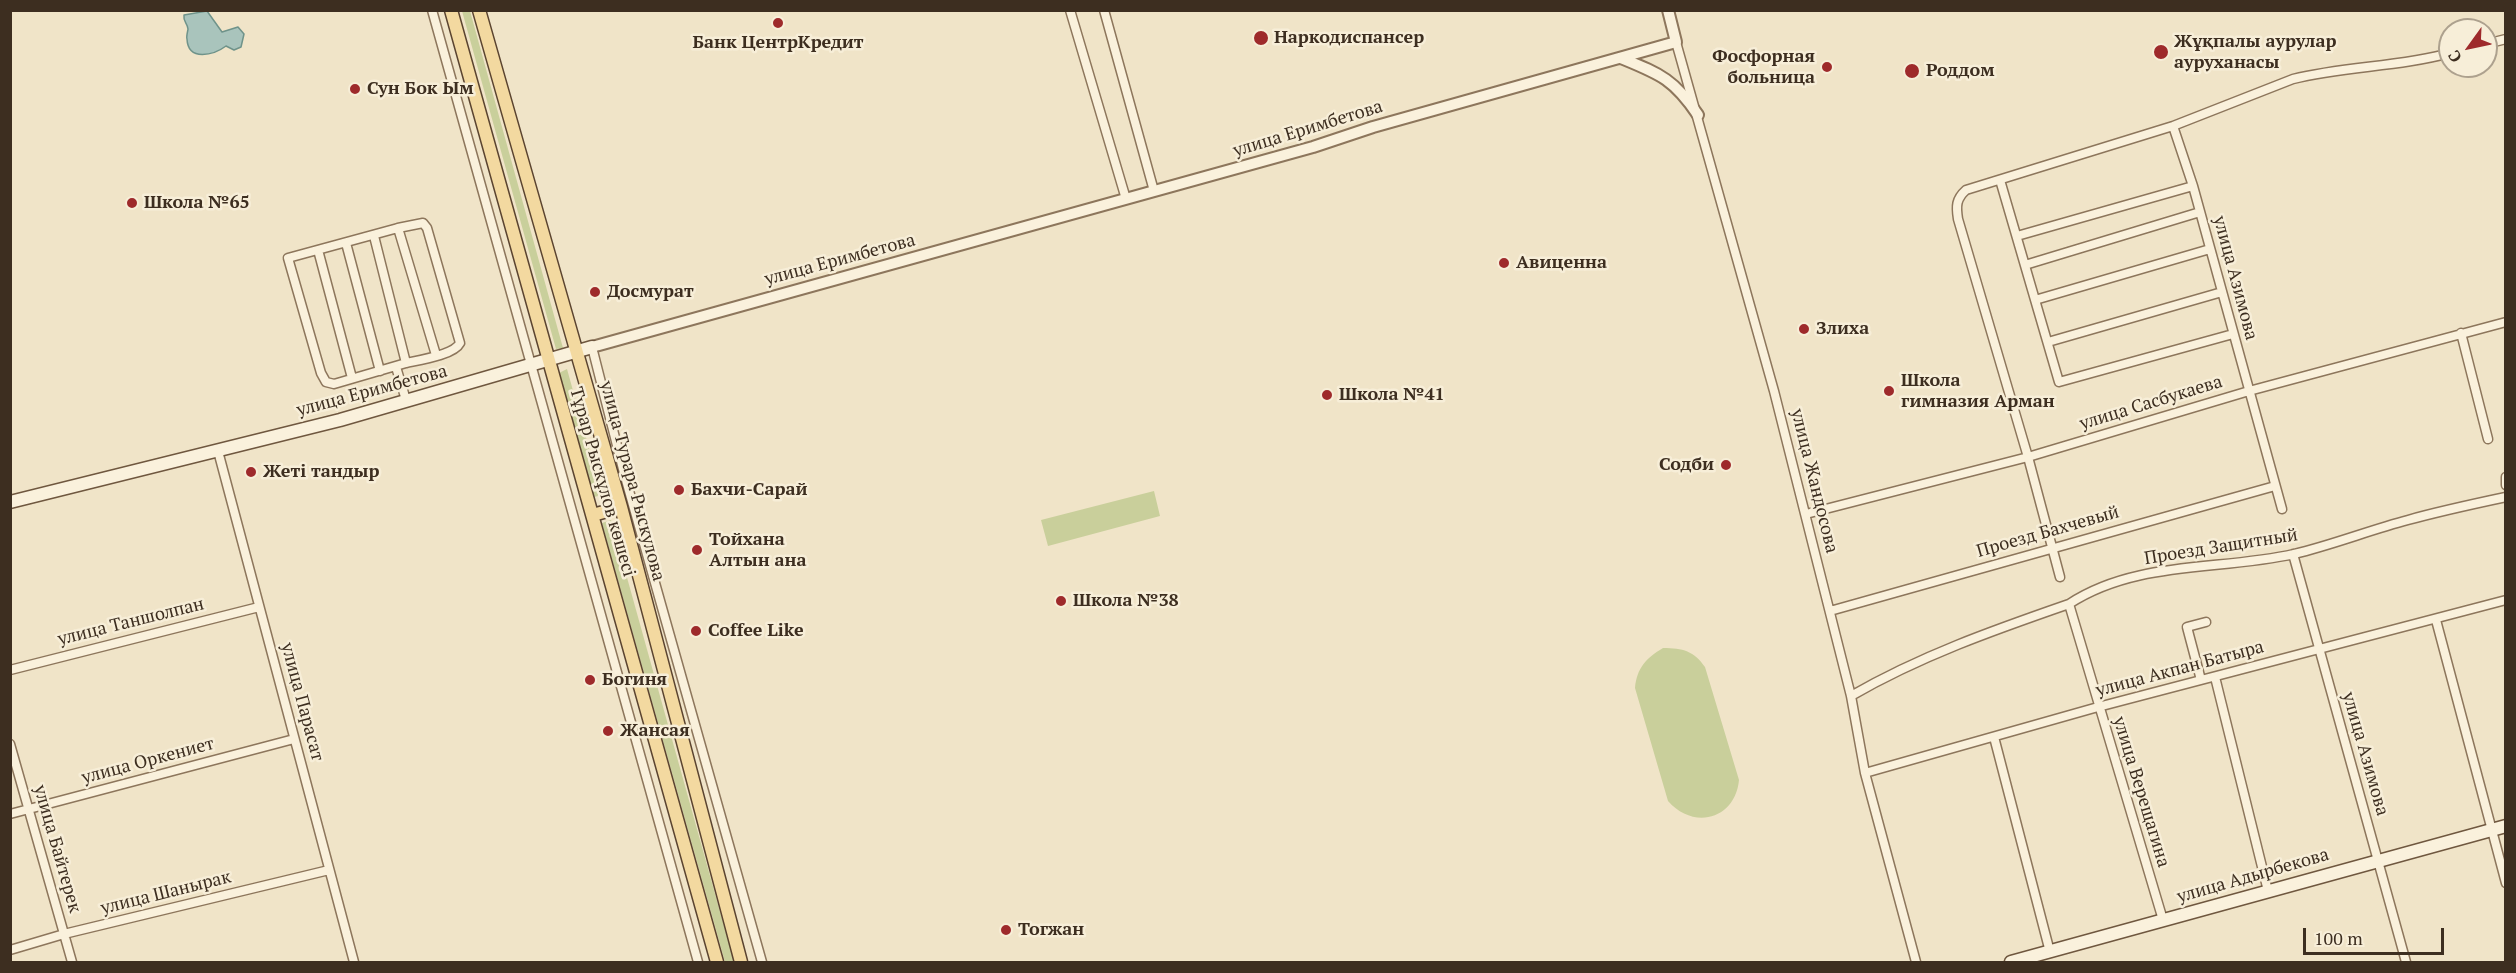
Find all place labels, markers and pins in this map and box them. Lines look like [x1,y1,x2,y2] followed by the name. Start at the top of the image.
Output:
[771,16,785,30] marker: Банк ЦентрКредит
[1274,27,1424,49] place label: Наркодиспансер
[1252,29,1270,47] marker: Наркодиспансер
[2174,31,2336,74] place label: Жұқпалы аурулар ауруханасы
[692,32,864,54] place label: Банк ЦентрКредит
[2152,43,2170,61] marker: Жұқпалы аурулар ауруханасы
[1712,46,1815,88] place label: Фосфорная больница
[1820,60,1834,74] marker: Фосфорная больница
[1926,60,1995,82] place label: Роддом
[1903,62,1921,80] marker: Роддом
[367,78,474,100] place label: Сун Бок Ым
[348,82,362,96] marker: Сун Бок Ым
[144,192,250,214] place label: Школа №65
[125,196,139,210] marker: Школа №65
[1516,252,1607,274] place label: Авиценна
[1497,256,1511,270] marker: Авиценна
[607,281,694,303] place label: Досмурат
[588,285,602,299] marker: Досмурат
[1816,318,1869,340] place label: Злиха
[1797,322,1811,336] marker: Злиха
[1901,370,2055,412] place label: Школа гимназия Арман
[1339,384,1445,406] place label: Школа №41
[1882,384,1896,398] marker: Школа гимназия Арман
[1320,388,1334,402] marker: Школа №41
[1659,454,1714,476] place label: Содби
[1719,458,1733,472] marker: Содби
[263,461,380,483] place label: Жеті тандыр
[244,465,258,479] marker: Жеті тандыр
[691,479,808,501] place label: Бахчи-Сарай
[672,483,686,497] marker: Бахчи-Сарай
[709,529,806,572] place label: Тойхана Алтын ана
[690,543,704,557] marker: Тойхана Алтын ана
[1073,590,1179,612] place label: Школа №38
[1054,594,1068,608] marker: Школа №38
[708,620,804,642] place label: Coffee Like
[689,624,703,638] marker: Coffee Like
[602,669,667,691] place label: Богиня
[583,673,597,687] marker: Богиня
[620,720,690,742] place label: Жансая
[601,724,615,738] marker: Жансая
[1018,919,1084,941] place label: Тогжан
[999,923,1013,937] marker: Тогжан

